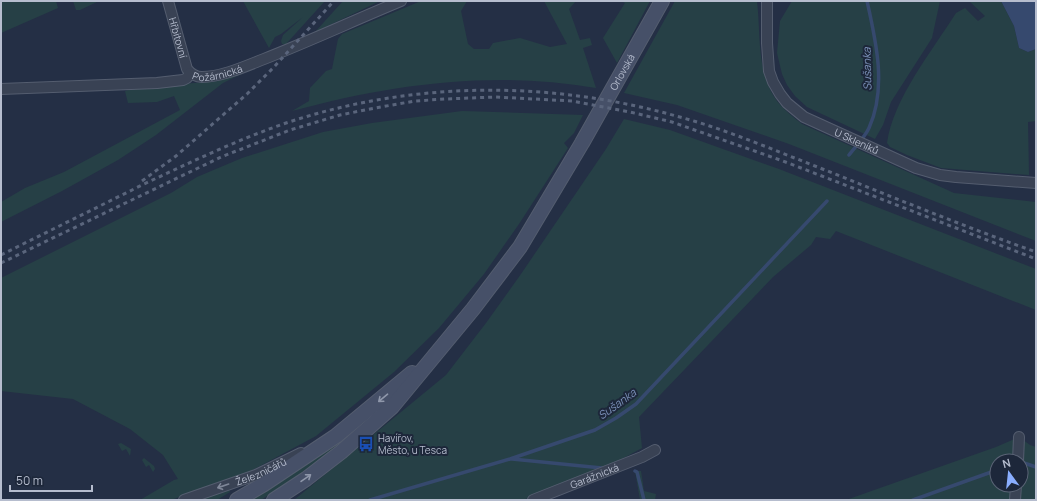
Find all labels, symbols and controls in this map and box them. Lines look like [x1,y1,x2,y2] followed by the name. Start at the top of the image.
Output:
[166,16,191,60] street label: Hřbitovní
[859,46,874,91] water label: Sušanka
[606,51,638,93] street label: Orlovská
[190,61,244,84] street label: Požárnická
[832,125,881,157] street label: U Skleníků
[595,384,639,422] water label: Sušanka
[377,394,388,403] one-way arrow
[378,431,447,457] place label: Havířov, Město, u Tesca
[357,435,375,453] bus stop icon: Havířov, Město, u Tesca
[989,453,1029,493] north arrow
[233,454,289,489] street label: Železničářů
[1001,455,1012,471] text: N
[568,460,621,492] street label: Garážnická
[10,467,92,493] scale bar
[16,472,43,489] text: 50 m
[301,474,312,482] one-way arrow
[218,483,230,491] one-way arrow

